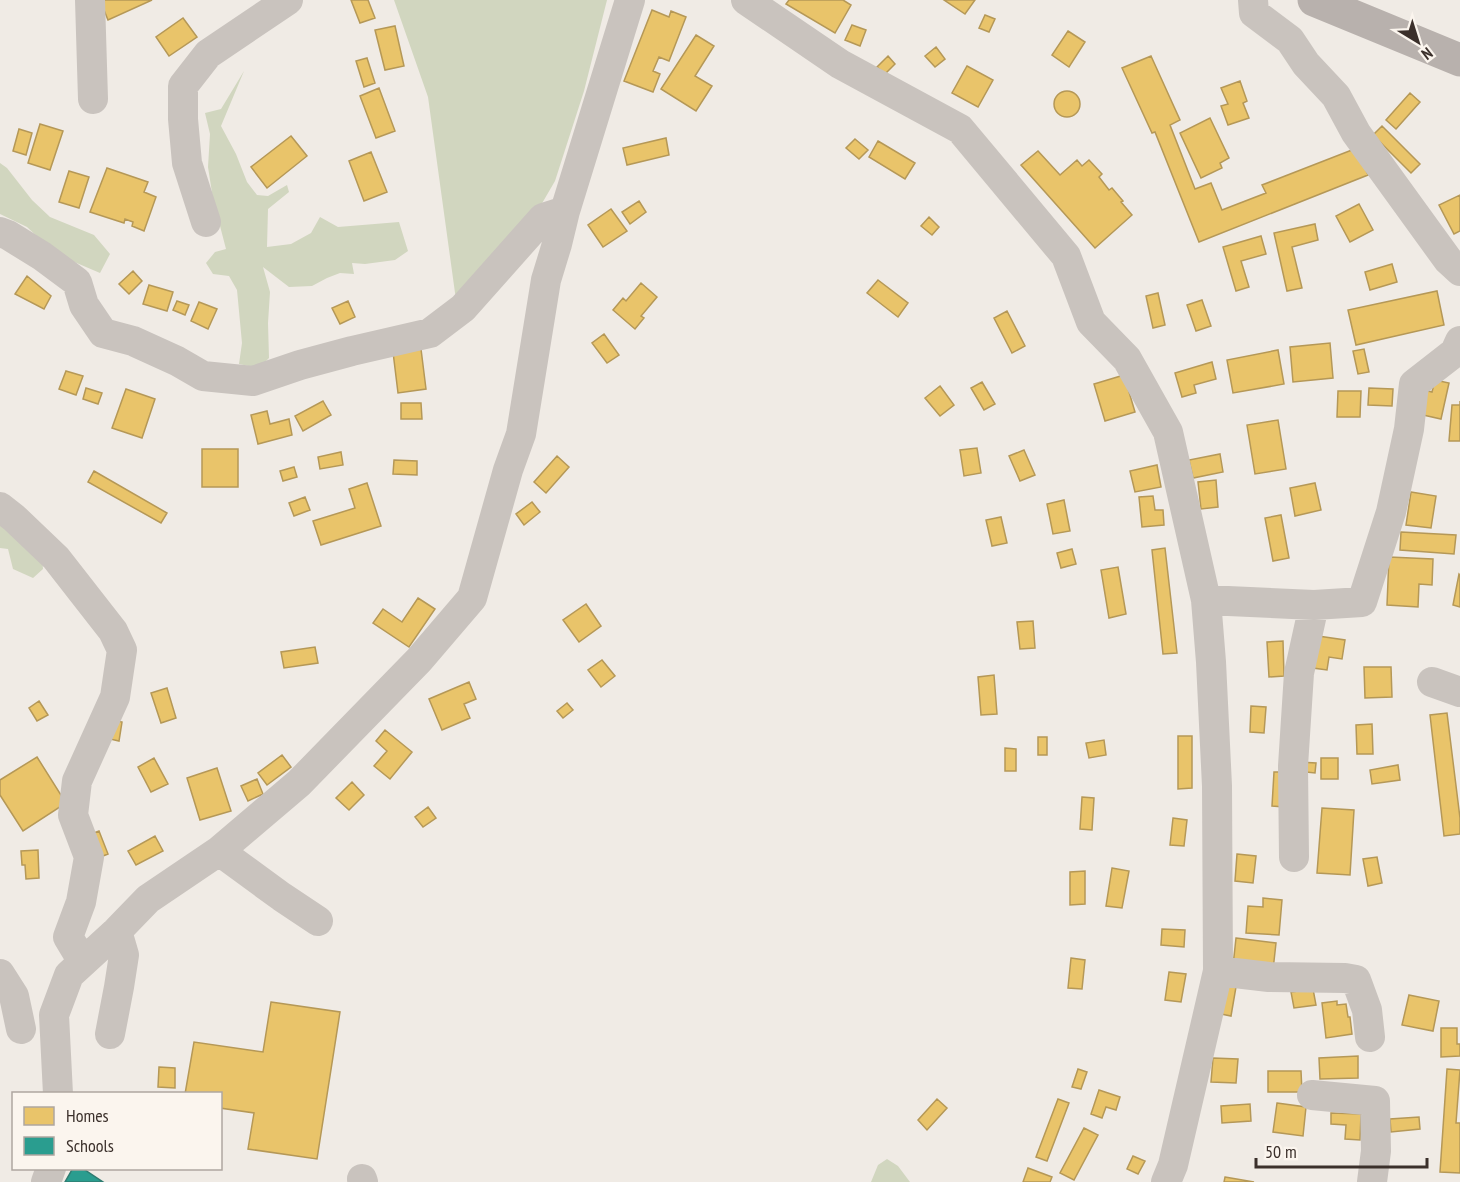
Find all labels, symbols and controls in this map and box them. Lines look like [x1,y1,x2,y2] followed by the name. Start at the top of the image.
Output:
[1388,12,1448,72] north arrow
[1418,43,1437,64] text: N
[12,1092,222,1170] legend
[66,1104,109,1127] text: Homes
[1256,1131,1427,1169] scale bar
[66,1134,114,1157] text: Schools
[1265,1140,1297,1163] text: 50 m

